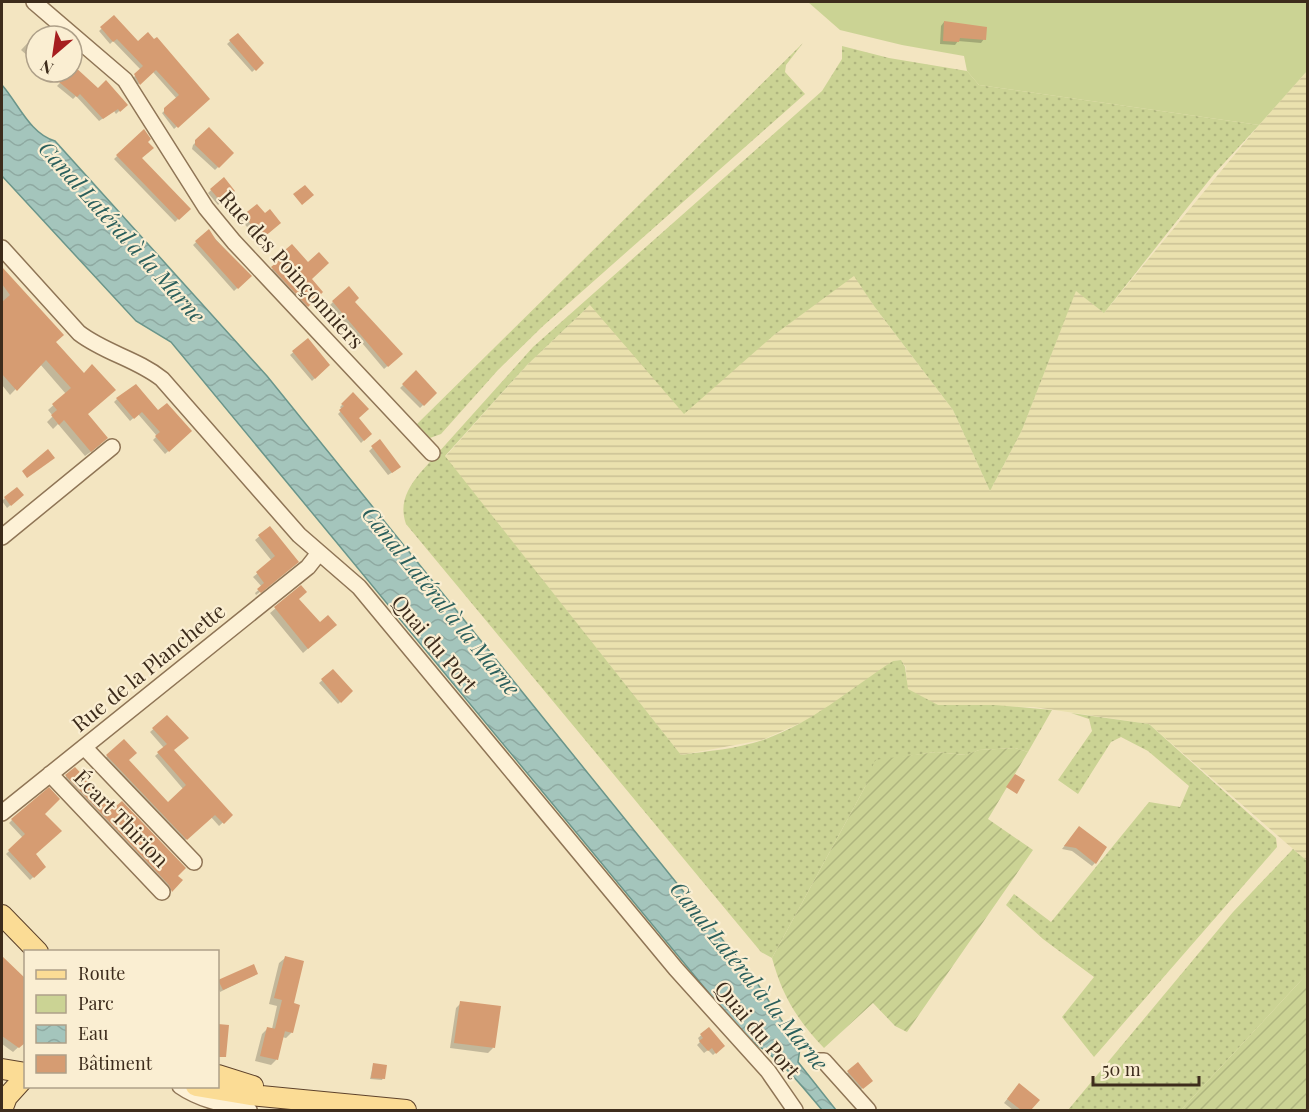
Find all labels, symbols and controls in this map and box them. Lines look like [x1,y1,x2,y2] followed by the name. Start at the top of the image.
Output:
[24,24,84,84] north arrow
[36,55,57,80] text: N
[33,134,213,329] water label: Canal Latéral à la Marne
[214,184,371,354] street label: Rue des Poinçonniers
[356,499,528,702] water label: Canal Latéral à la Marne
[386,588,485,698] street label: Quai du Port
[65,596,230,737] street label: Rue de la Planchette
[69,763,176,873] street label: Écart Thirion
[664,874,836,1077] water label: Canal Latéral à la Marne
[24,950,219,1088] legend
[78,961,125,985] text: Route
[709,974,808,1084] street label: Quai du Port
[78,991,114,1015] text: Parc
[78,1021,109,1045] text: Eau
[1093,1049,1200,1087] scale bar
[78,1051,153,1075] text: Bâtiment
[1102,1057,1141,1081] text: 50 m

